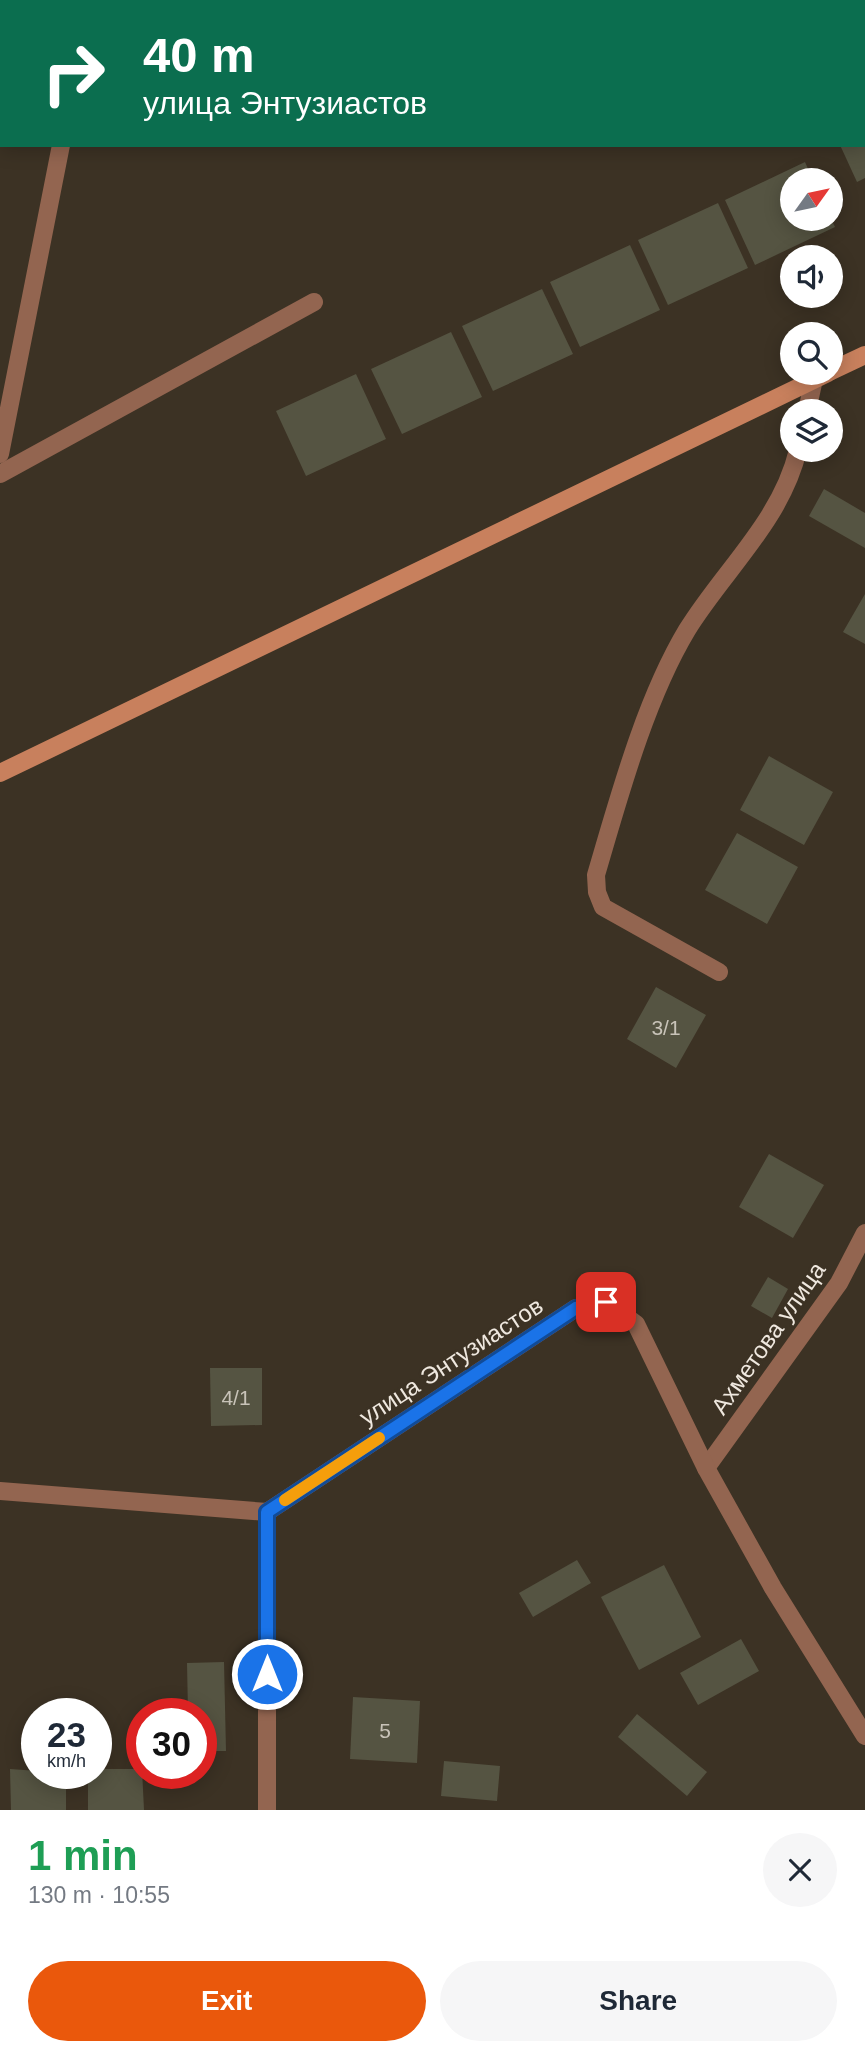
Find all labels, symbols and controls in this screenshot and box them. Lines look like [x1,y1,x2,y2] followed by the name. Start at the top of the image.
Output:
[28,28,119,119] icon: right
[143,28,255,82] text: 40 m
[143,85,427,121] text: улица Энтузиастов
[780,168,844,231] north arrow
[780,168,843,462] map controls
[780,245,843,308] button: sound
[780,322,843,385] button: search
[780,399,843,462] button: layers
[651,1016,681,1039] house number: 3/1
[705,1256,831,1419] street label: Ахметова улица
[576,1272,636,1332] pin
[587,1283,625,1321] icon: arrive
[354,1292,548,1430] street label: улица Энтузиастов
[221,1386,251,1409] house number: 4/1
[230,1637,304,1711] position arrow
[126,1698,217,1789] speed limit sign: 30
[47,1715,86,1754] text: 23
[379,1719,391,1742] house number: 5
[47,1751,86,1771] text: km/h
[28,1832,138,1879] text: 1 min
[763,1833,837,1907] button: close
[28,1882,170,1908] text: 130 m · 10:55
[28,1961,426,2041] button: Exit
[440,1961,837,2041] button: Share

